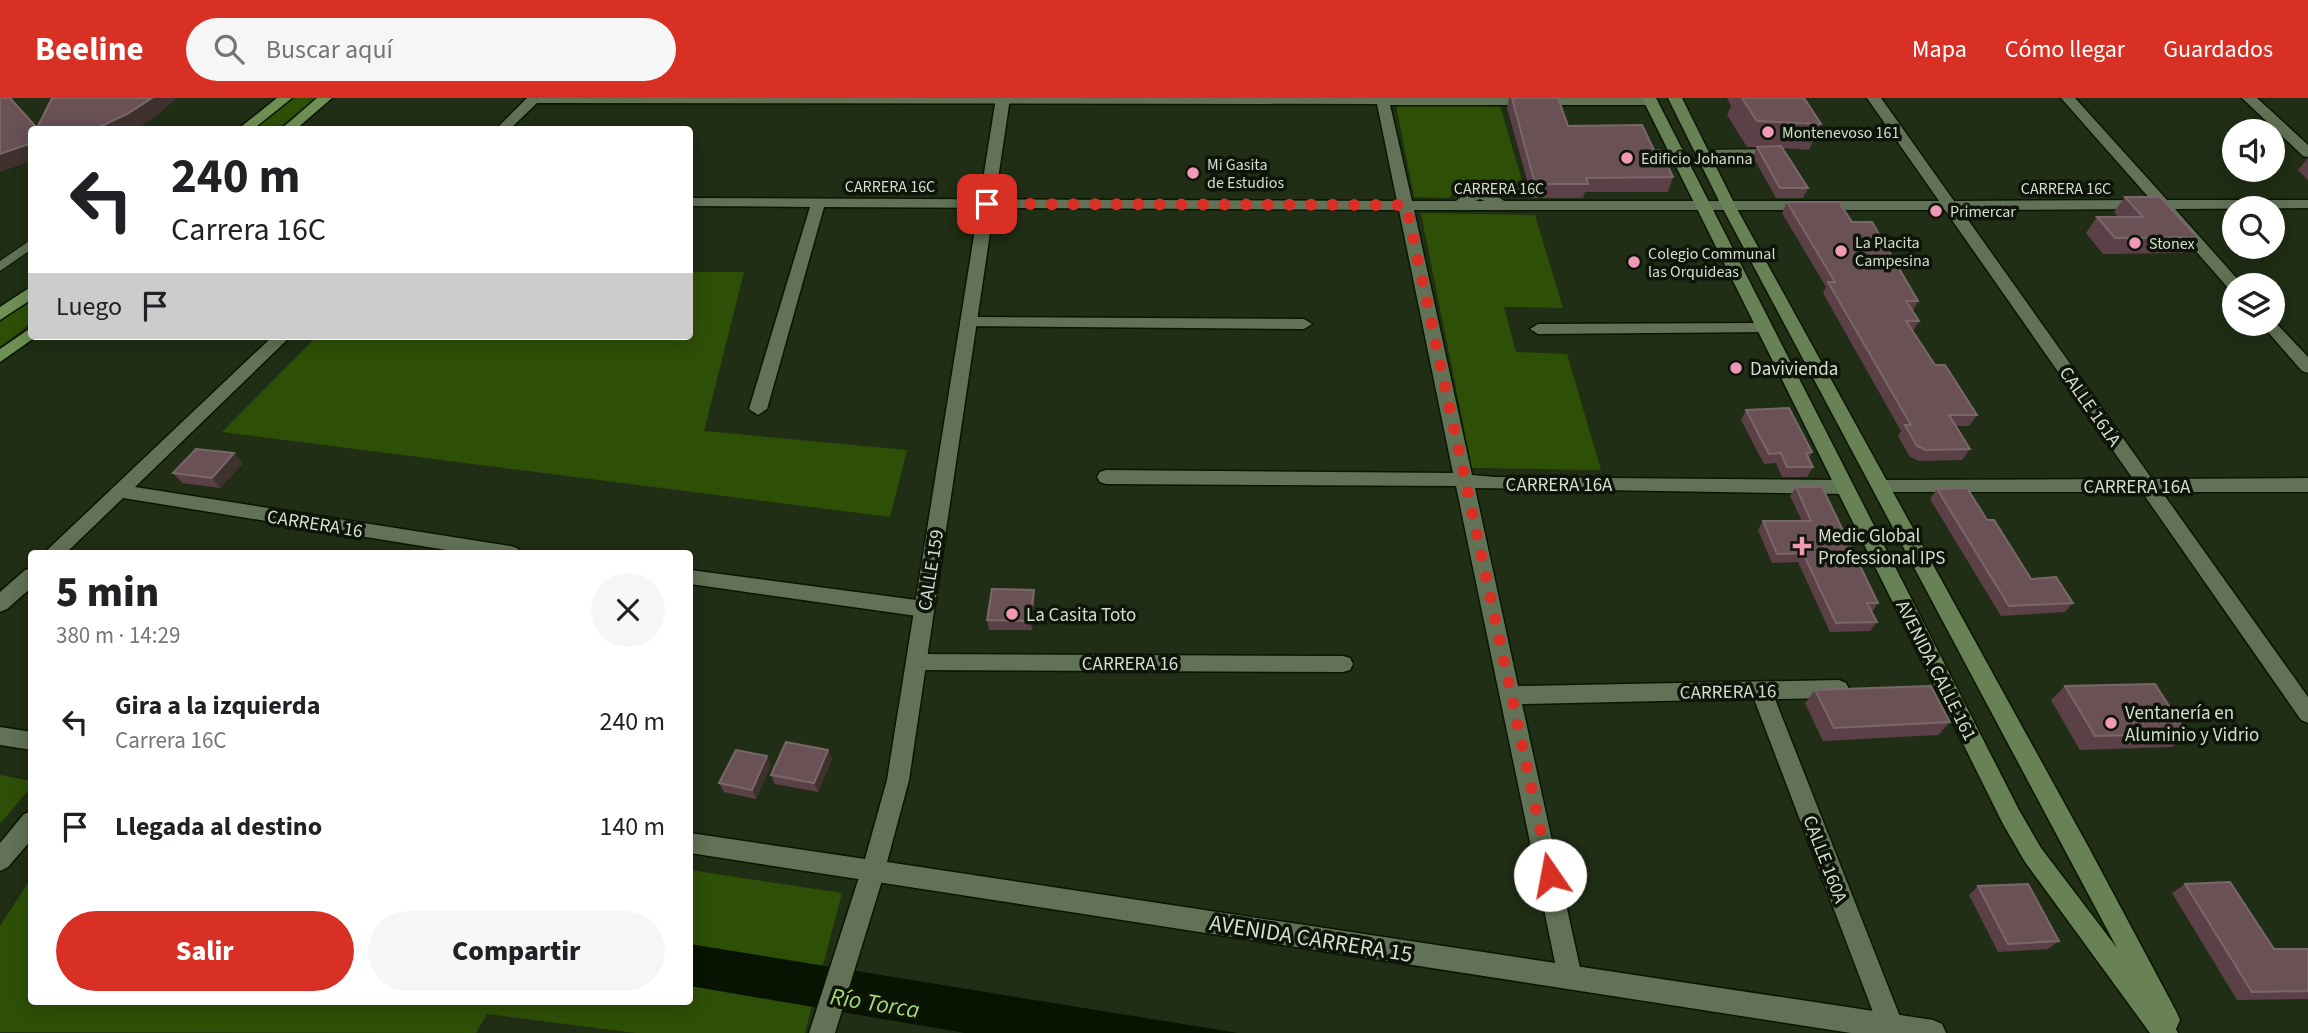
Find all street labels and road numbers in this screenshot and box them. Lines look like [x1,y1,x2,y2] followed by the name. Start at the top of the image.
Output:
[845,176,935,198] street label: CARRERA 16C
[1454,178,1544,200] street label: CARRERA 16C
[2021,178,2111,200] street label: CARRERA 16C
[2052,361,2128,453] street label: CALLE 161A
[1506,472,1613,499] street label: CARRERA 16A
[2084,474,2191,501] street label: CARRERA 16A
[265,504,365,545] street label: CARRERA 16
[912,528,951,613] street label: CALLE 159
[1889,596,1983,746] street label: AVENIDA CALLE 161
[1082,651,1178,678] street label: CARRERA 16
[1680,678,1777,707] street label: CARRERA 16
[1795,812,1854,908] street label: CALLE 160A
[1207,906,1415,971] street label: AVENIDA CARRERA 15

